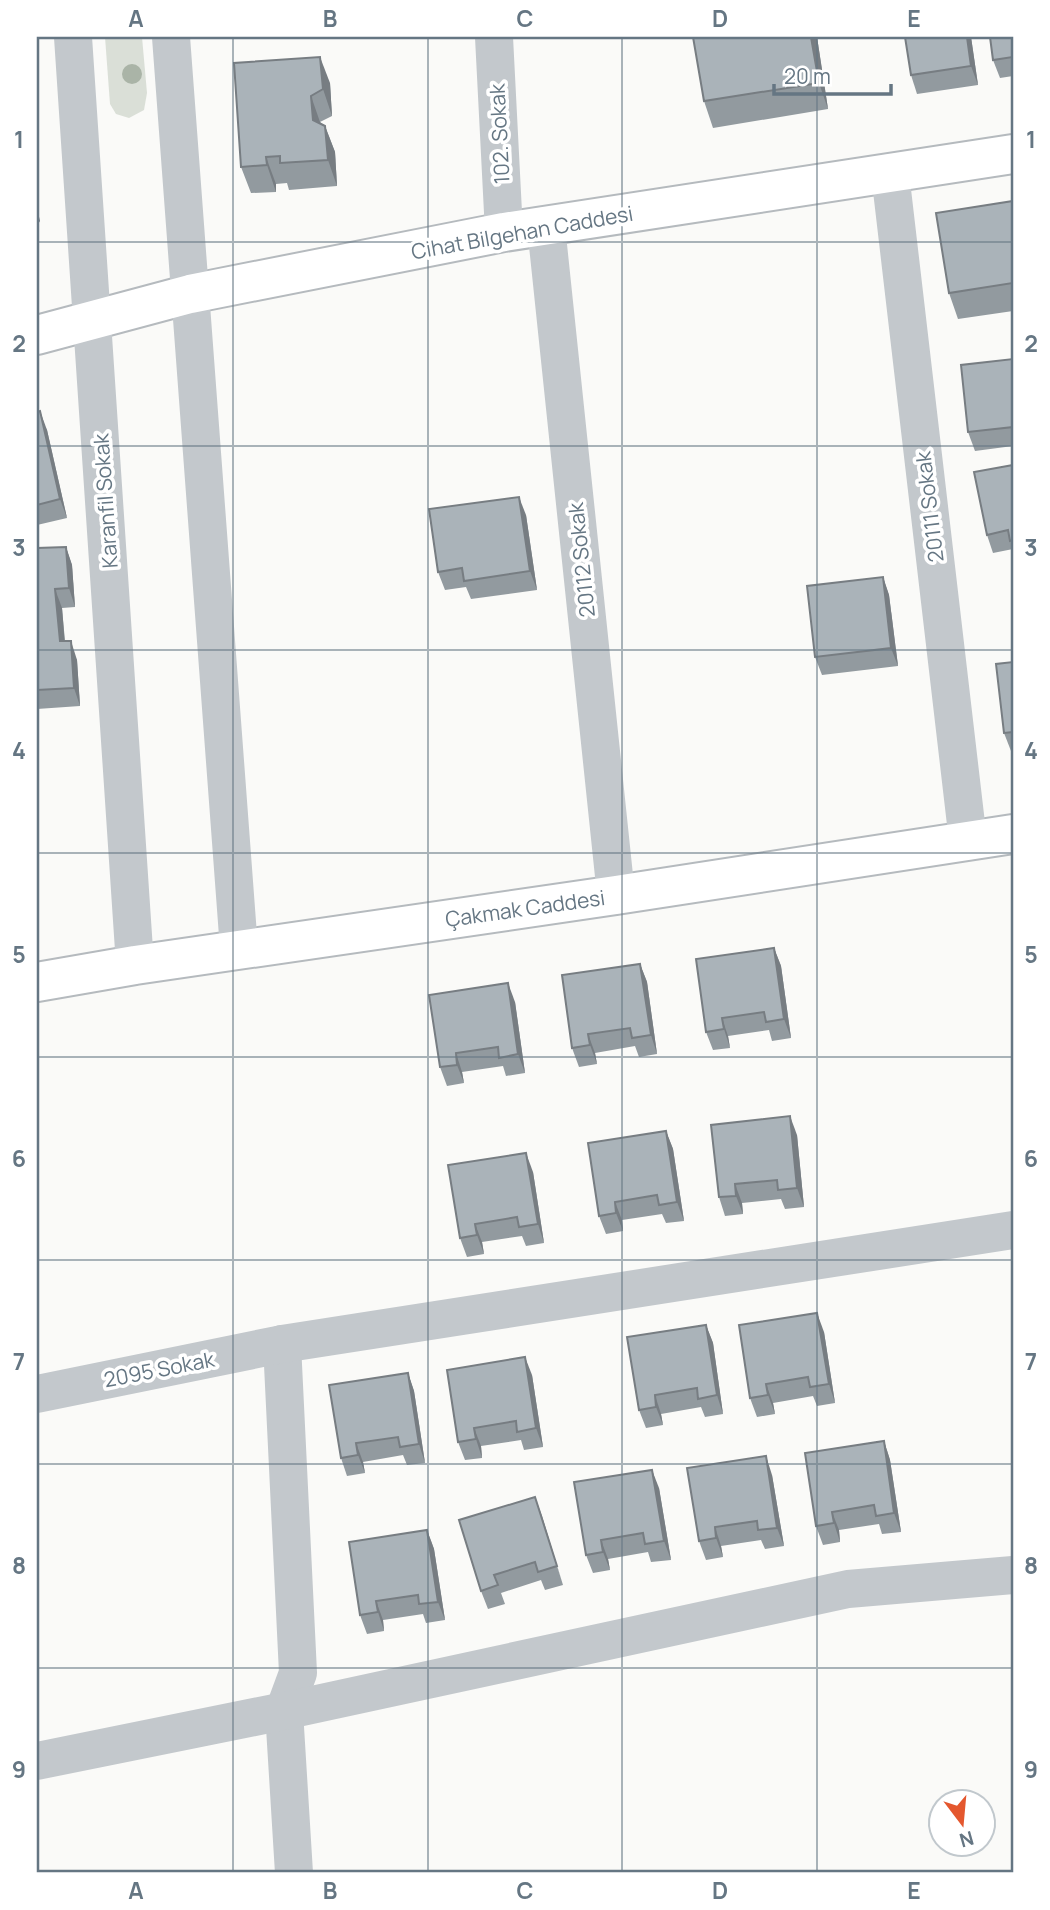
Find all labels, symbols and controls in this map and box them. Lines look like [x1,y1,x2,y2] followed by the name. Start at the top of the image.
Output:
[128,2,144,34] text: A
[323,2,337,34] text: B
[517,2,534,34] text: C
[712,2,728,34] text: D
[907,2,921,34] text: E
[774,52,891,96] scale bar
[784,62,831,90] text: 20 m
[482,83,516,185] street label: 102. Sokak
[14,123,24,155] text: 1
[1026,123,1036,155] text: 1
[409,199,635,265] street label: Cihat Bilgehan Caddesi
[12,327,26,359] text: 2
[1024,327,1038,359] text: 2
[86,432,124,569] street label: Karanfil Sokak
[908,449,950,564] street label: 20111 Sokak
[561,501,601,619] street label: 20112 Sokak
[12,531,26,563] text: 3
[1024,531,1038,563] text: 3
[12,734,26,766] text: 4
[1024,734,1038,766] text: 4
[443,883,607,933] street label: Çakmak Caddesi
[12,938,26,970] text: 5
[1024,938,1038,970] text: 5
[12,1142,26,1174] text: 6
[1024,1142,1038,1174] text: 6
[101,1344,217,1393] street label: 2095 Sokak
[13,1345,25,1377] text: 7
[1025,1345,1037,1377] text: 7
[12,1549,26,1581] text: 8
[1024,1549,1038,1581] text: 8
[12,1753,26,1785] text: 9
[1024,1753,1038,1785] text: 9
[928,1787,998,1857] north arrow
[957,1825,977,1854] text: N
[128,1874,144,1906] text: A
[323,1874,337,1906] text: B
[517,1874,534,1906] text: C
[712,1874,728,1906] text: D
[907,1874,921,1906] text: E

